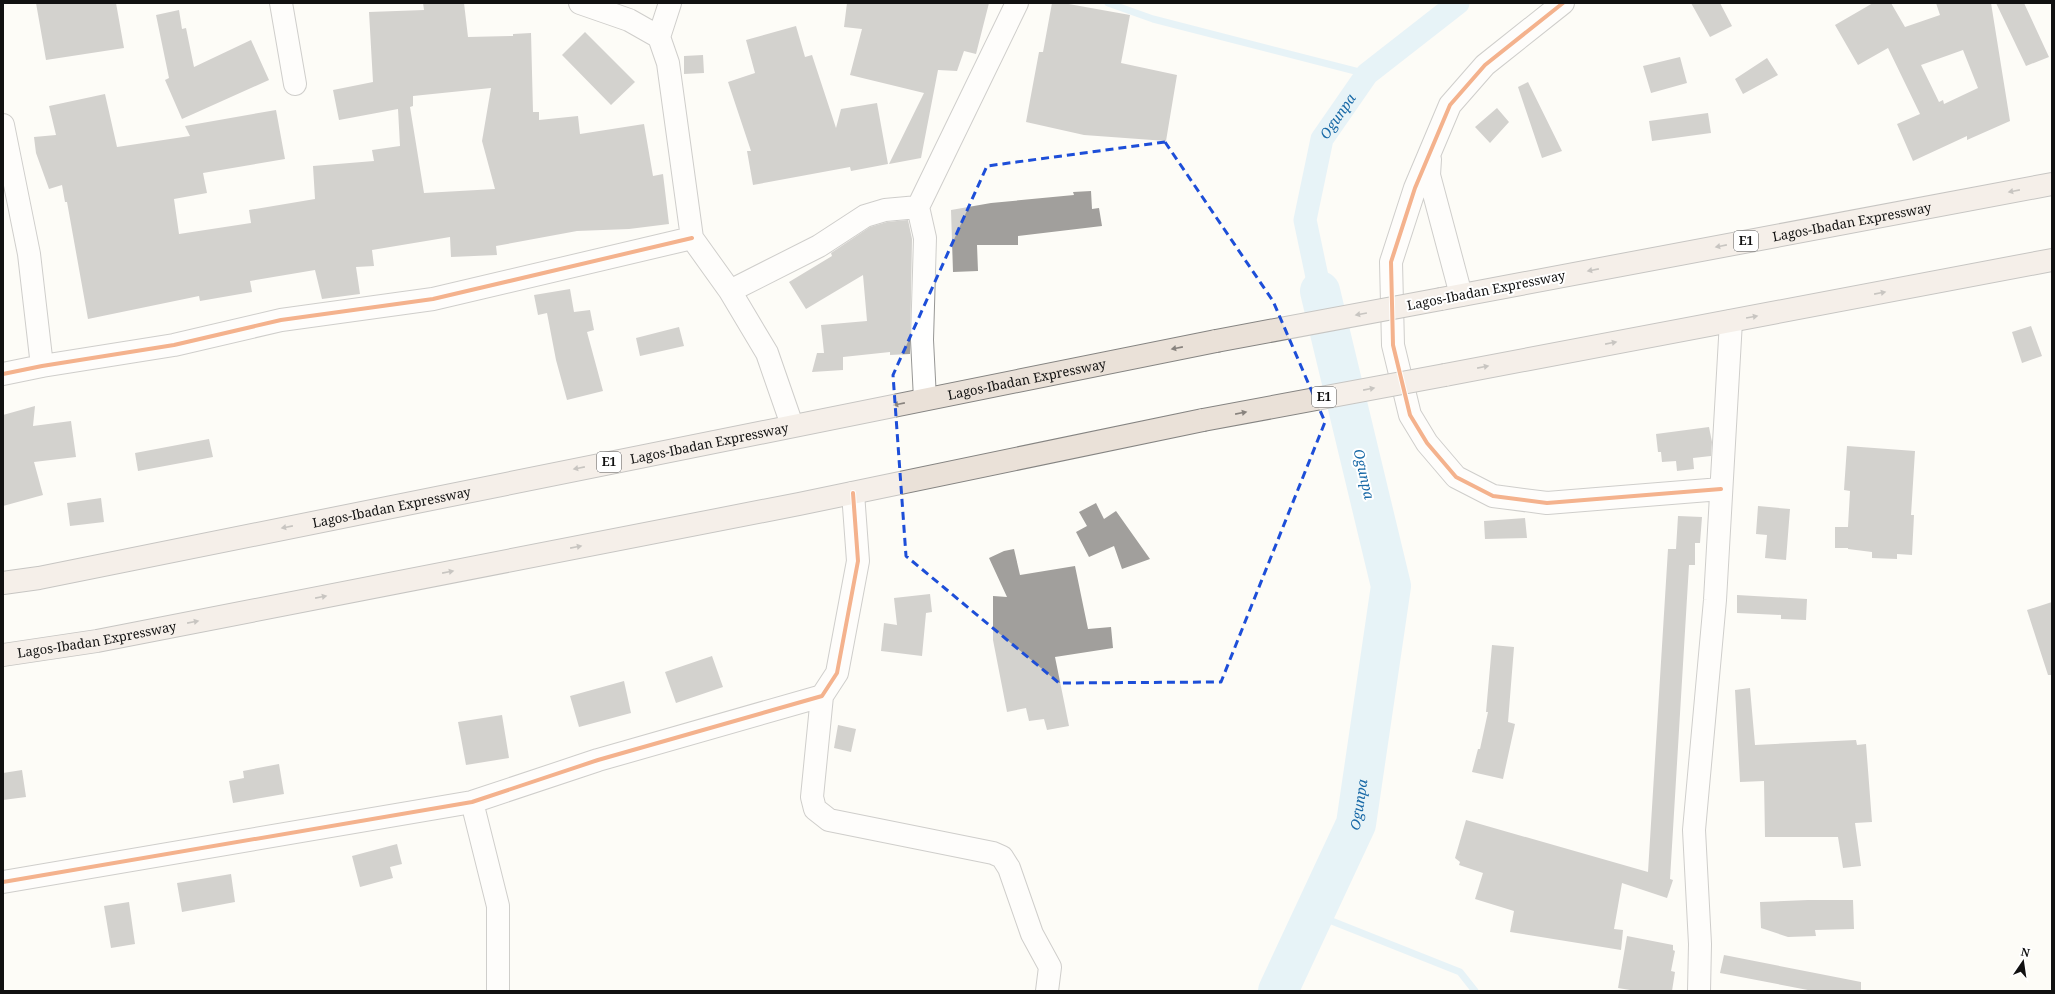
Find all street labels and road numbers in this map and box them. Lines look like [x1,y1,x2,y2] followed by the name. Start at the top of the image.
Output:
[1771,198,1933,245] street label: Lagos-Ibadan Expressway
[1734,231,1758,251] road number: E1
[1405,266,1567,314] street label: Lagos-Ibadan Expressway
[946,354,1108,404] street label: Lagos-Ibadan Expressway
[1312,387,1336,407] road number: E1
[628,418,791,468] street label: Lagos-Ibadan Expressway
[597,452,621,472] road number: E1
[311,482,473,532] street label: Lagos-Ibadan Expressway
[16,617,178,662] street label: Lagos-Ibadan Expressway

